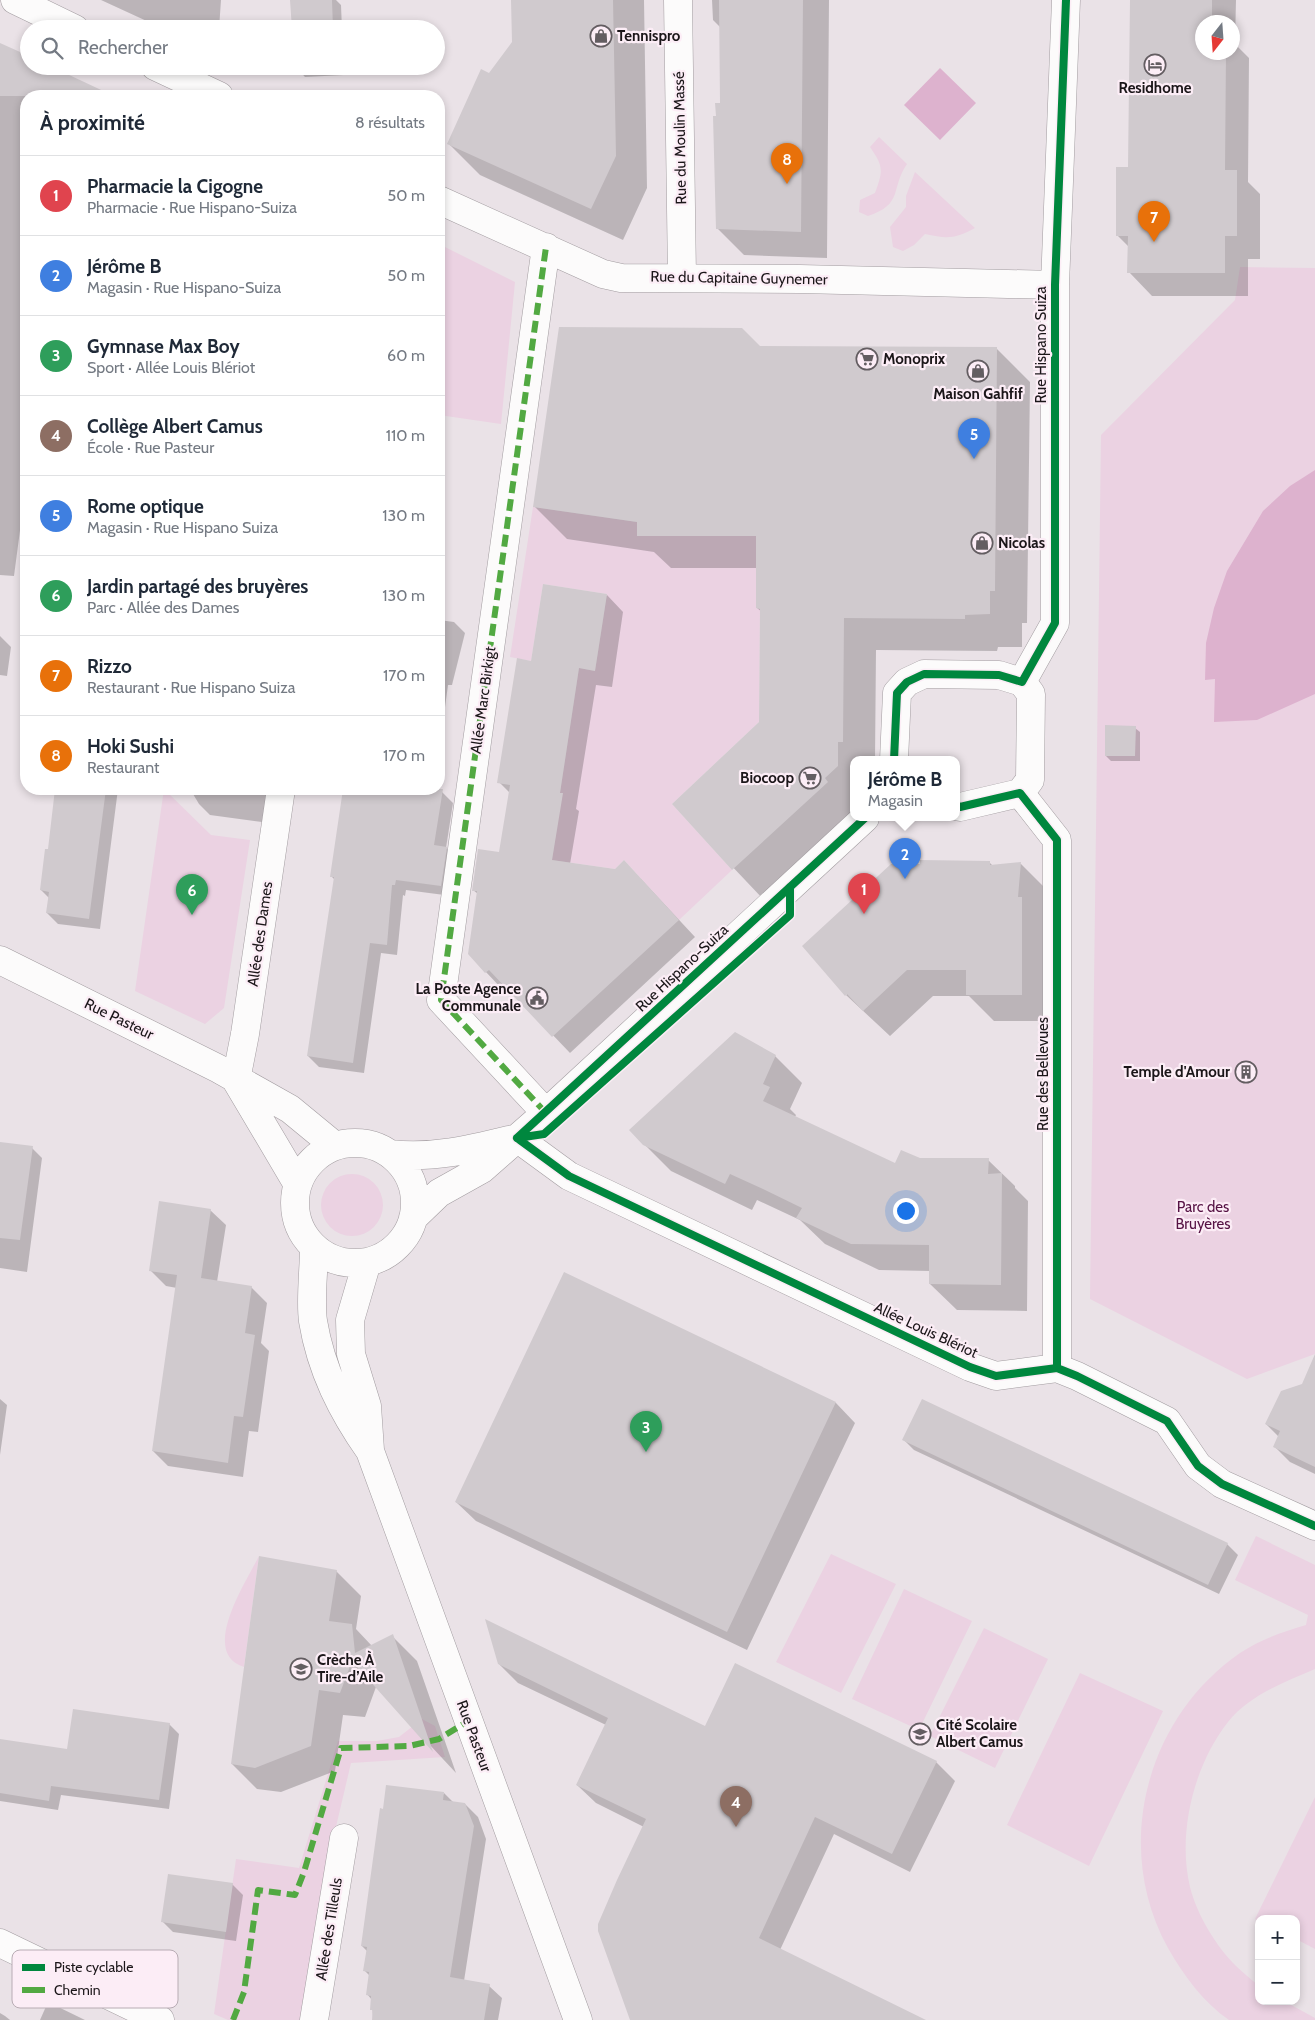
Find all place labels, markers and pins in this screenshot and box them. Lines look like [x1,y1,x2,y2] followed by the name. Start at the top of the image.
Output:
[589,24,613,48] shop icon: Tennispro
[617,27,681,45] place label: Tennispro
[1143,53,1167,77] hotel icon: Residhome
[1119,79,1192,97] place label: Residhome
[771,143,803,184] pin: 8
[1138,201,1170,242] pin: 7
[855,347,879,371] supermarket icon: Monoprix
[883,350,946,368] place label: Monoprix
[966,359,990,383] shop icon: Maison Gahfif
[933,385,1023,403] place label: Maison Gahfif
[958,418,990,459] pin: 5
[970,531,994,555] shop icon: Nicolas
[998,534,1045,552] place label: Nicolas
[798,766,822,790] supermarket icon: Biocoop
[740,769,794,787] place label: Biocoop
[889,838,921,879] pin: 2
[848,873,880,914] pin: 1
[176,874,208,915] pin: 6
[416,980,521,1015] place label: La Poste Agence Communale
[525,986,549,1010] public building icon: La Poste Agence Communale
[1234,1060,1258,1084] building icon: Temple d'Amour
[1124,1063,1230,1081] place label: Temple d'Amour
[630,1411,662,1452] pin: 3
[317,1650,384,1686] place label: Crèche À Tire-d’Aile
[289,1657,313,1681] school or university icon: Crèche À Tire-d’Aile
[936,1716,1023,1751] place label: Cité Scolaire Albert Camus
[908,1722,932,1746] school or university icon: Cité Scolaire Albert Camus
[720,1786,752,1827] pin: 4

